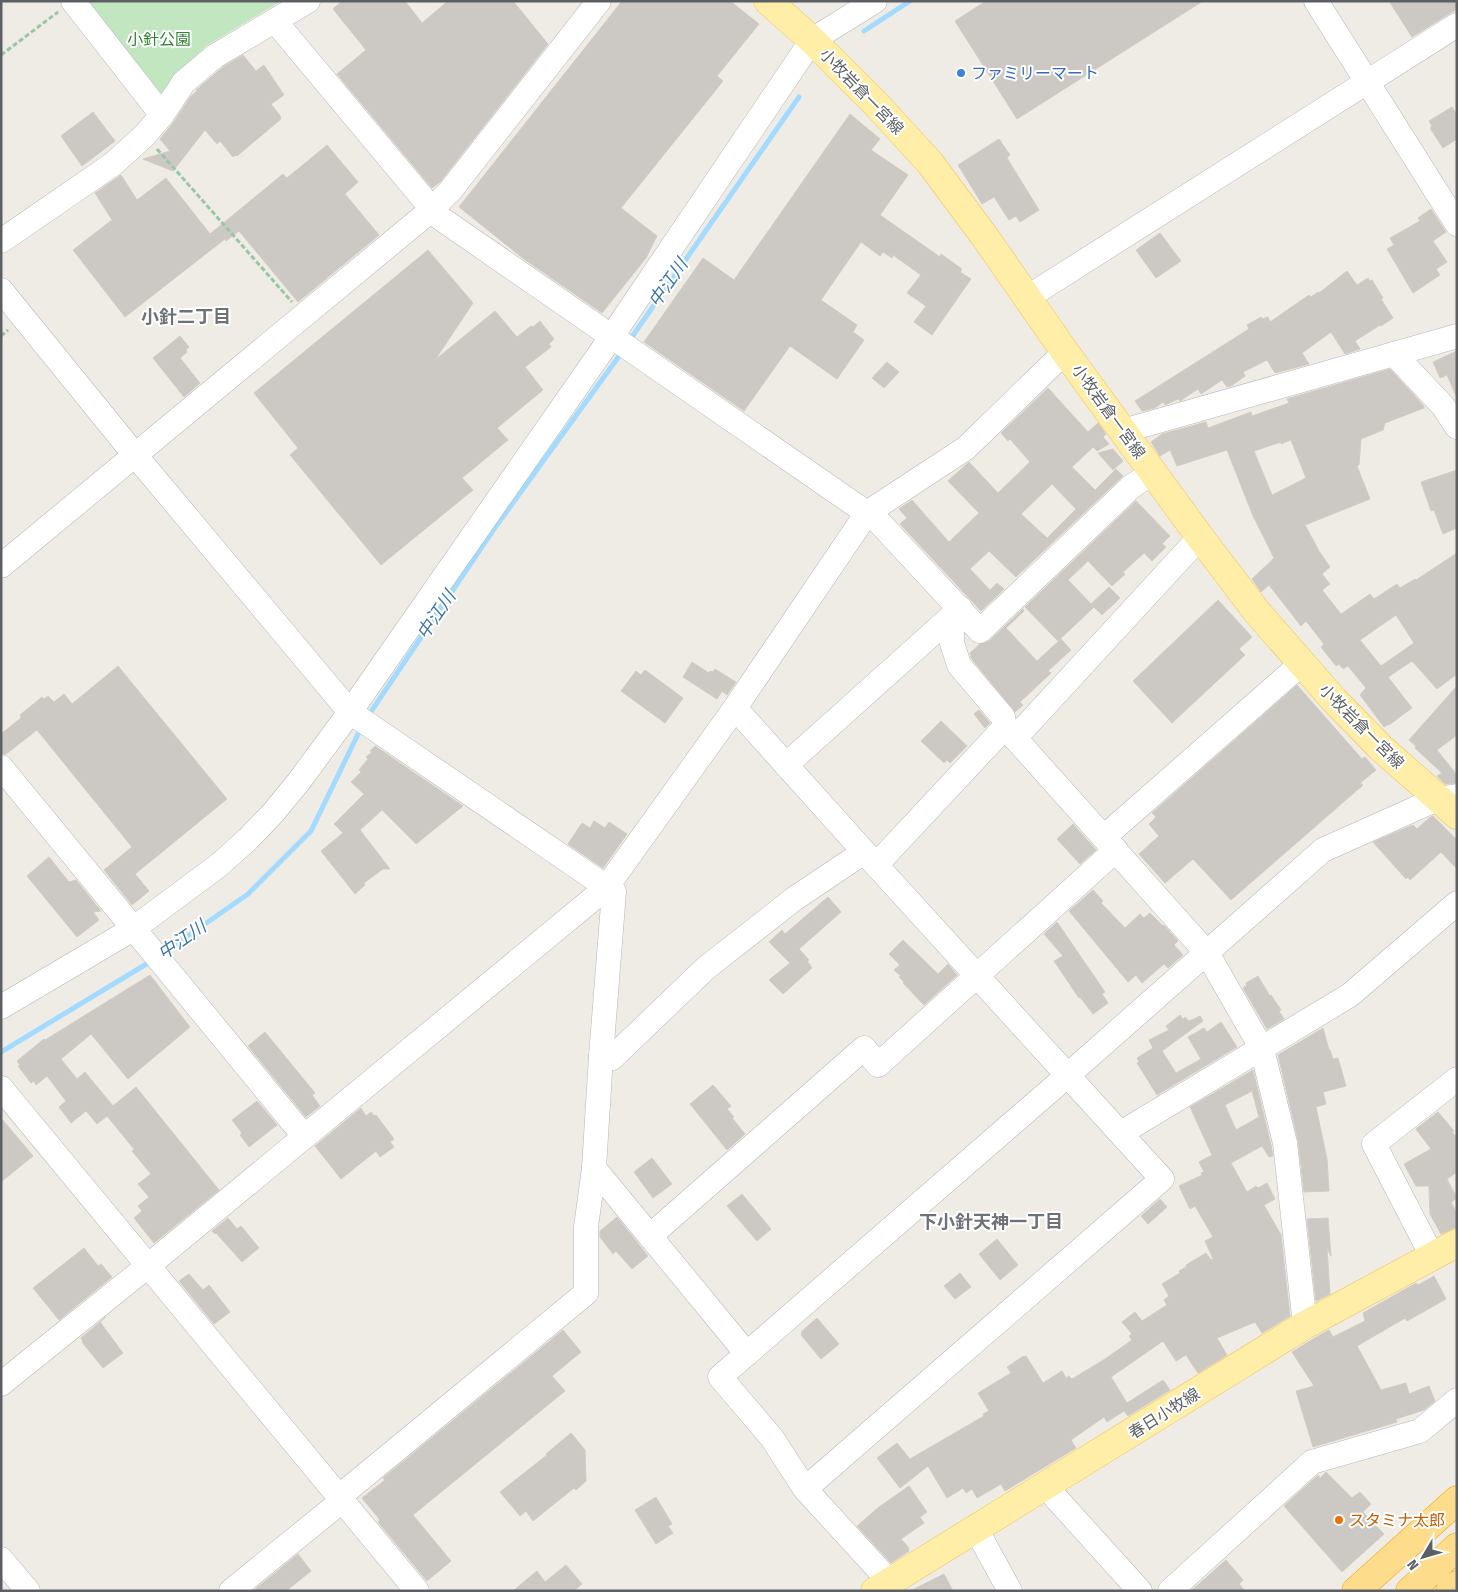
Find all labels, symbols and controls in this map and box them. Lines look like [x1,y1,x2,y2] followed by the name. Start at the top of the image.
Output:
[127,30,191,49] park label: 小針公園
[816,44,907,138] street label: 小牧岩倉一宮線
[971,64,1099,83] place label: ファミリーマート
[955,67,967,79] marker: ファミリーマート
[644,253,694,311] water label: 中江川
[141,306,231,328] district label: 小針二丁目
[1068,360,1149,462] street label: 小牧岩倉一宮線
[412,585,461,644] water label: 中江川
[1315,680,1408,773] street label: 小牧岩倉一宮線
[154,914,212,964] water label: 中江川
[919,1211,1063,1233] district label: 下小針天神一丁目
[1125,1384,1203,1443] street label: 春日小牧線
[1349,1511,1445,1530] place label: スタミナ太郎
[1333,1514,1345,1526] marker: スタミナ太郎
[1398,1532,1448,1582] north arrow
[1404,1556,1422,1573] text: N

